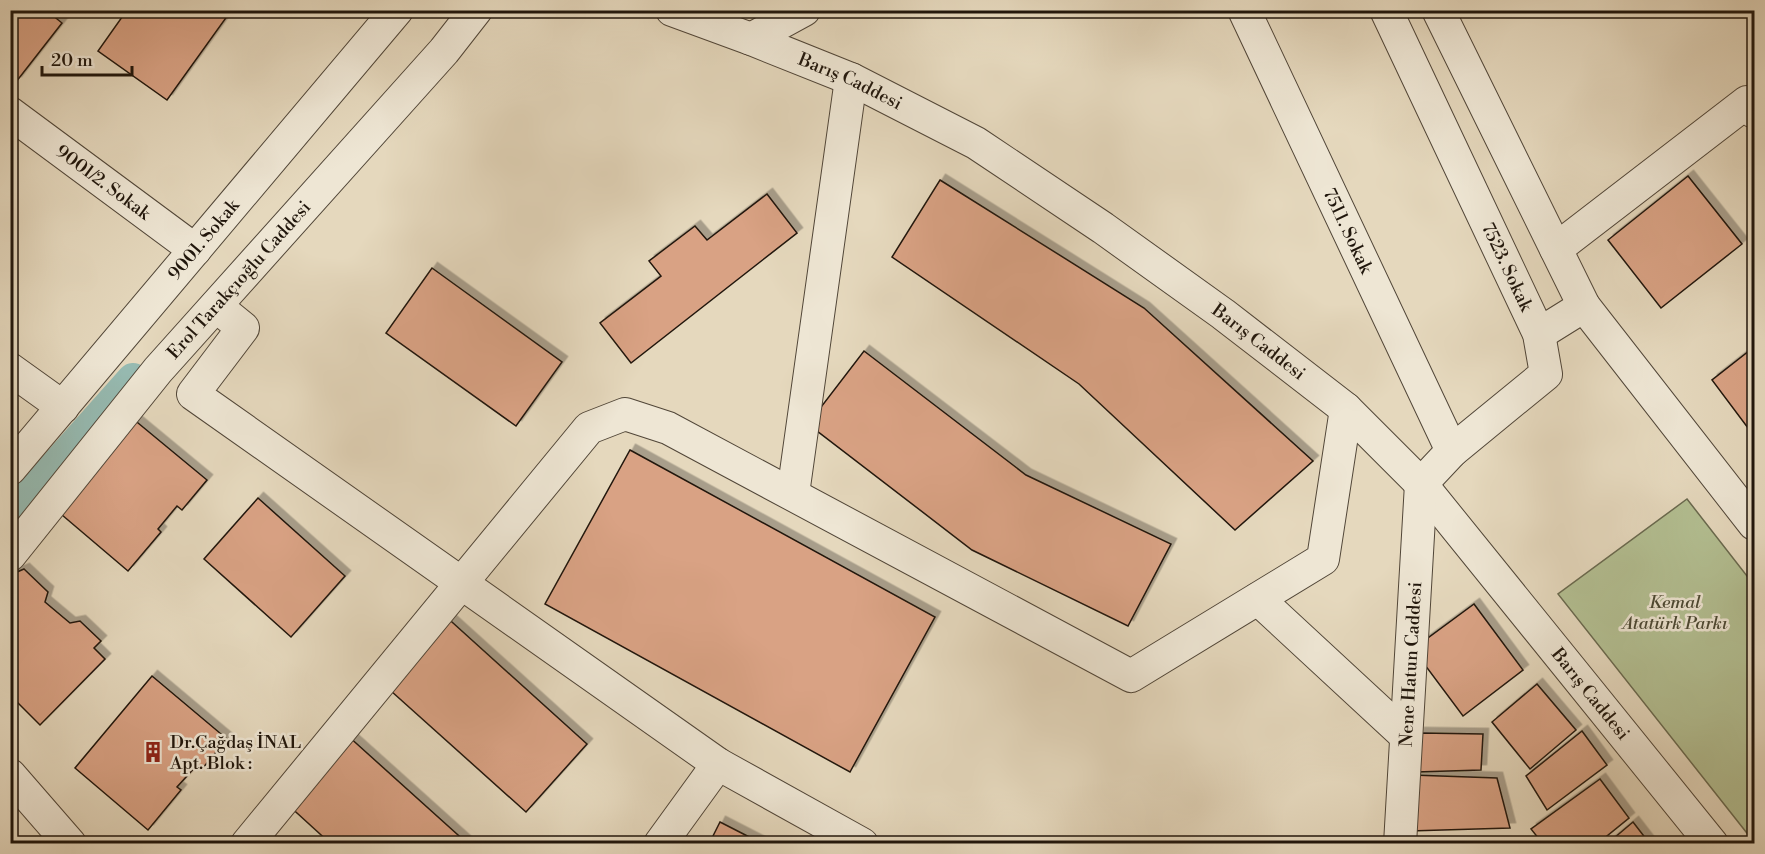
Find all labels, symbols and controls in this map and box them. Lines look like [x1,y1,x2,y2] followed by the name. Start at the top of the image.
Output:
[42,39,132,77] scale bar
[794,47,906,115] street label: Barış Caddesi
[51,49,93,72] text: 20 m
[51,139,157,226] street label: 9001/2. Sokak
[1318,184,1379,279] street label: 7511. Sokak
[163,193,245,285] street label: 9001. Sokak
[162,196,316,364] street label: Erol Tarakçıoğlu Caddesi
[1476,219,1539,316] street label: 7523. Sokak
[1207,298,1310,385] street label: Barış Caddesi
[1394,581,1427,748] street label: Nene Hatun Caddesi
[1620,591,1728,635] park label: Kemal Atatürk Parkı
[1546,642,1635,745] street label: Barış Caddesi
[169,731,301,775] place label: Dr.Çağdaş İNAL Apt. Blok :
[141,740,165,764] building icon: Dr.Çağdaş İNAL Apt. Blok :

